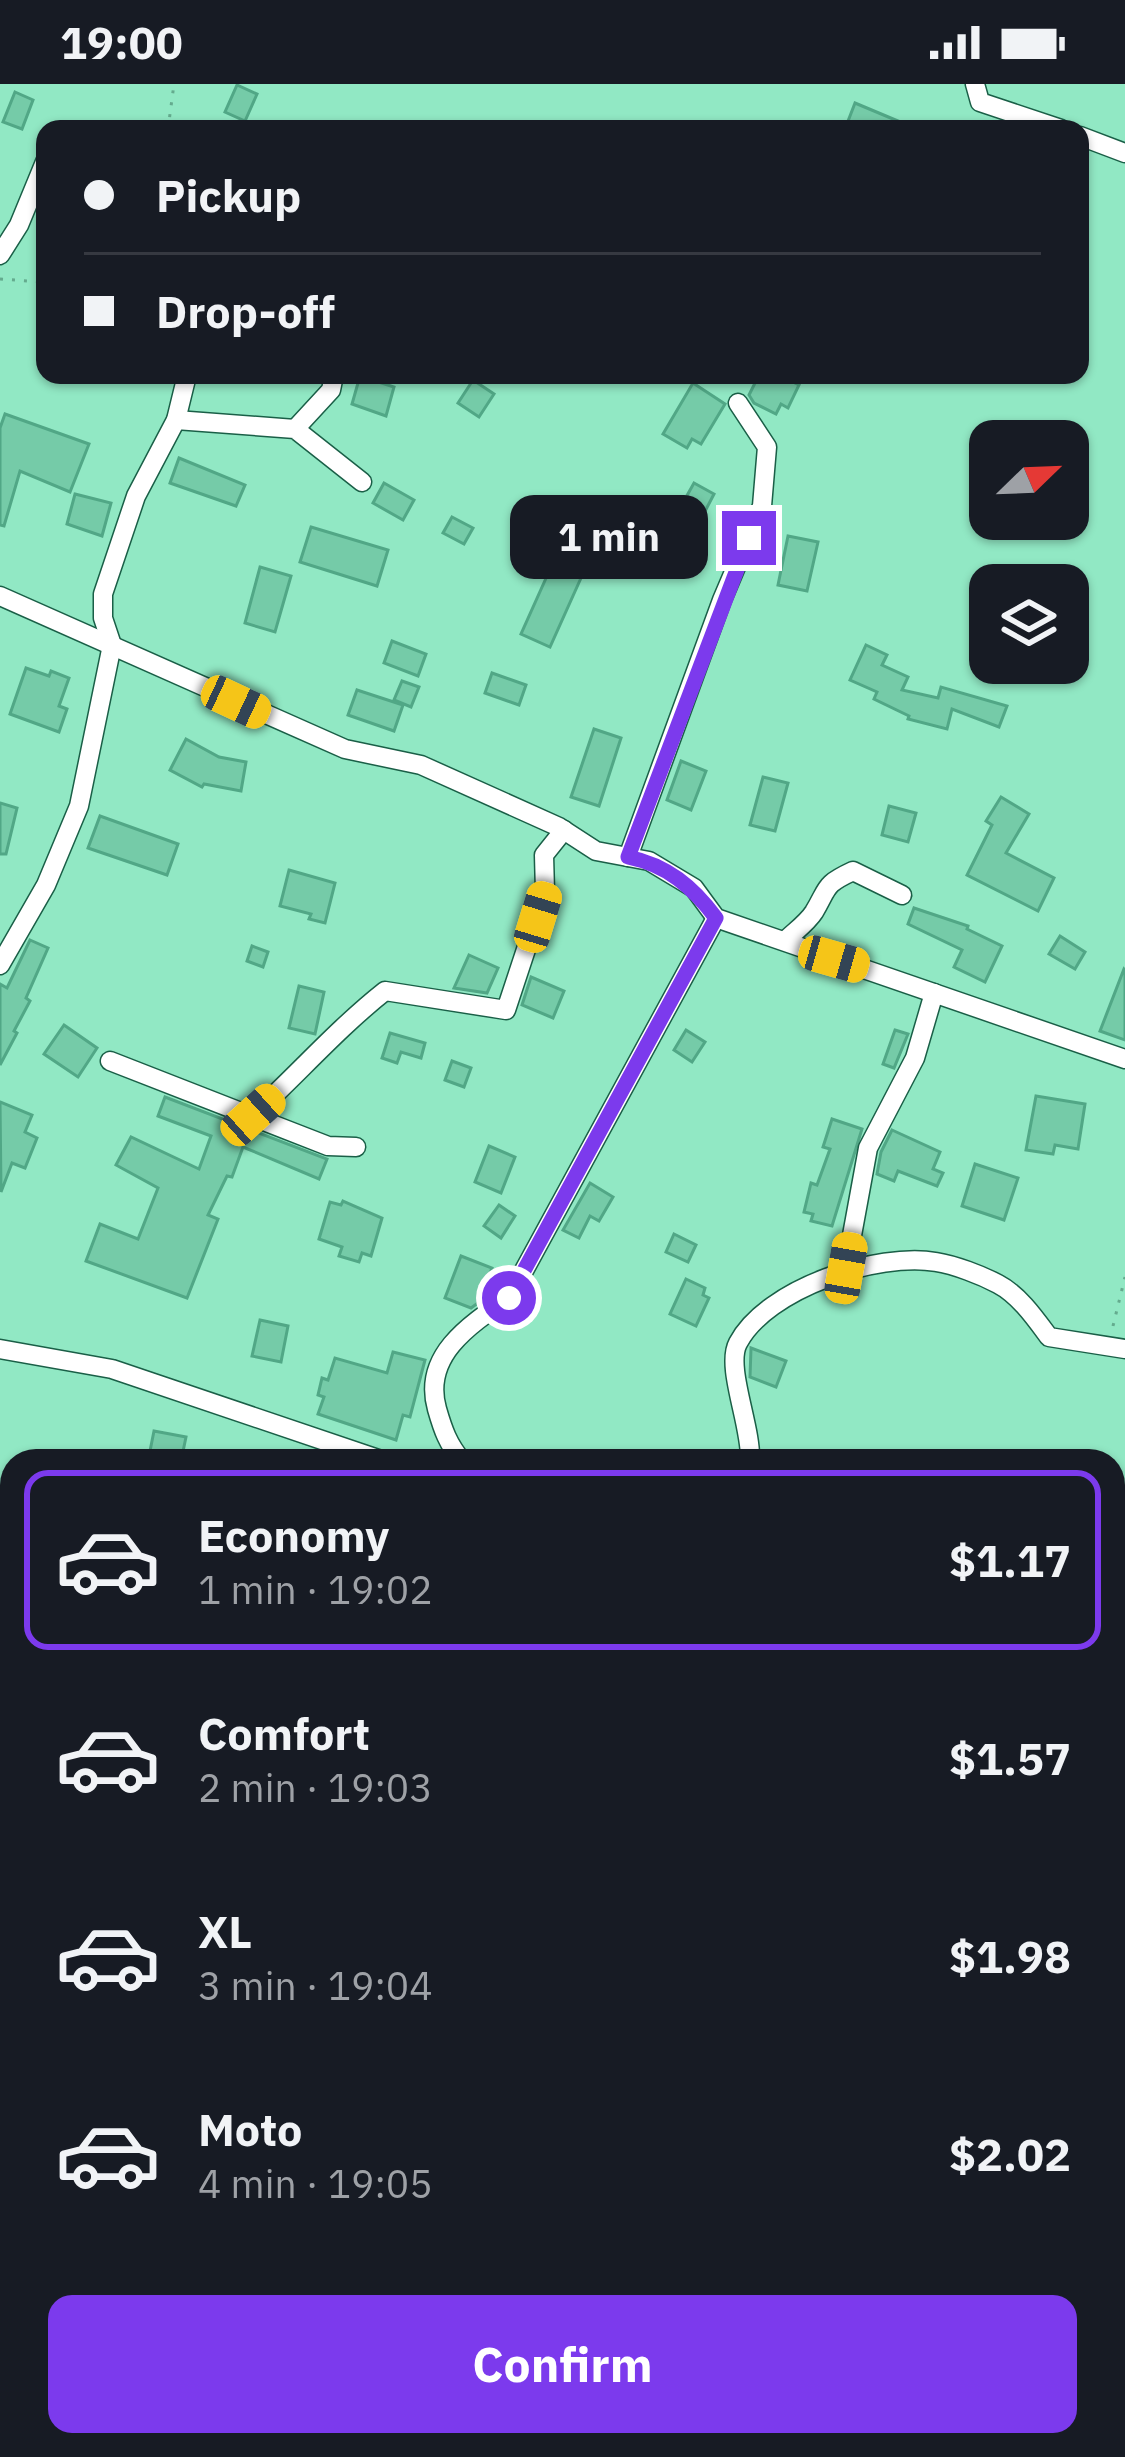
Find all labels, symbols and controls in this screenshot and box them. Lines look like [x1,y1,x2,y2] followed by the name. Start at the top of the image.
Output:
[60,13,183,71] text: 19:00
[156,166,301,224] text: Pickup
[156,282,335,340] text: Drop-off
[969,420,1089,540] north arrow
[969,420,1089,684] map controls
[509,496,707,580] callout: 1 min
[558,511,660,562] text: 1 min
[722,511,776,565] route end
[969,564,1089,684] button: layers
[196,670,276,734] car
[510,877,566,957] car
[794,932,874,986] car
[214,1078,292,1152] car
[822,1229,870,1307] car
[482,1271,536,1325] route start
[54,1506,162,1614] icon: car
[198,1506,389,1564] text: Economy
[949,1531,1071,1589] text: $1.17
[198,1564,433,1615] text: 1 min · 19:02
[54,1704,162,1812] icon: car
[198,1704,370,1762] text: Comfort
[949,1729,1071,1787] text: $1.57
[198,1762,433,1813] text: 2 min · 19:03
[54,1902,162,2010] icon: car
[198,1902,252,1960] text: XL
[949,1927,1071,1985] text: $1.98
[198,1960,433,2011] text: 3 min · 19:04
[54,2100,162,2208] icon: car
[198,2100,302,2158] text: Moto
[949,2125,1071,2183] text: $2.02
[198,2158,433,2209] text: 4 min · 19:05
[48,2295,1077,2433] button: Confirm

